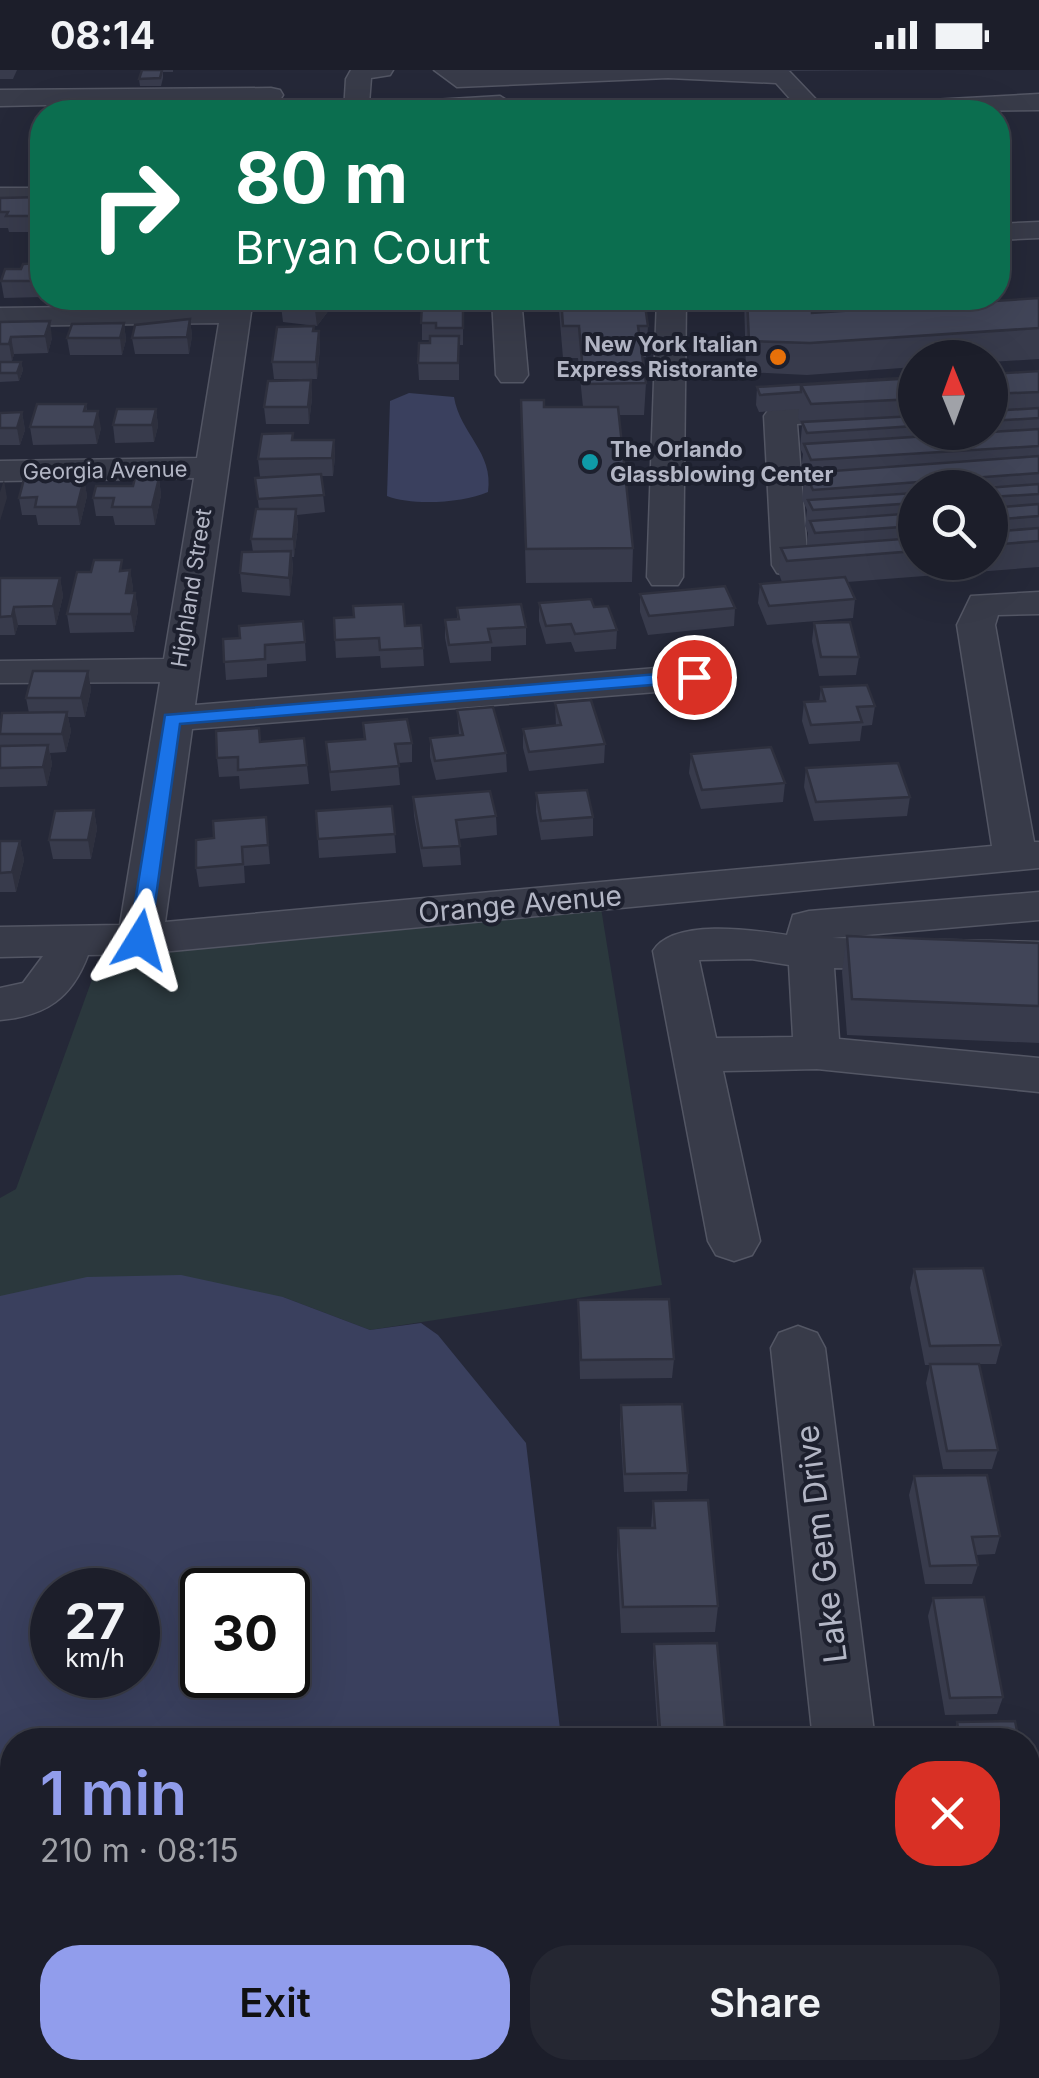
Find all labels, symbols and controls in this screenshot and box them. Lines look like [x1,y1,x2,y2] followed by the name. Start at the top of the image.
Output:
[50,12,155,58] text: 08:14
[235,135,408,220] text: 80 m
[70,140,200,270] icon: right
[235,220,491,275] text: Bryan Court
[556,331,758,382] place label: New York Italian Express Ristorante
[898,340,1008,450] north arrow
[898,340,1008,580] map controls
[767,346,789,368] marker: New York Italian Express Ristorante
[610,436,833,487] place label: The Orlando Glassblowing Center
[579,451,601,473] marker: The Orlando Glassblowing Center
[22,456,188,484] street label: Georgia Avenue
[898,470,1008,580] button: search
[166,507,216,669] street label: Highland Street
[652,635,737,720] pin
[667,650,722,705] icon: arrive
[417,878,623,930] street label: Orange Avenue
[88,888,192,992] position arrow
[787,1423,855,1665] street label: Lake Gem Drive
[180,1568,310,1698] speed limit sign: 30
[65,1591,125,1651] text: 27
[65,1643,125,1673] text: km/h
[40,1757,187,1829] text: 1 min
[895,1761,1000,1866] button: close
[40,1831,239,1870] text: 210 m · 08:15
[40,1945,510,2060] button: Exit
[530,1945,1000,2060] button: Share

